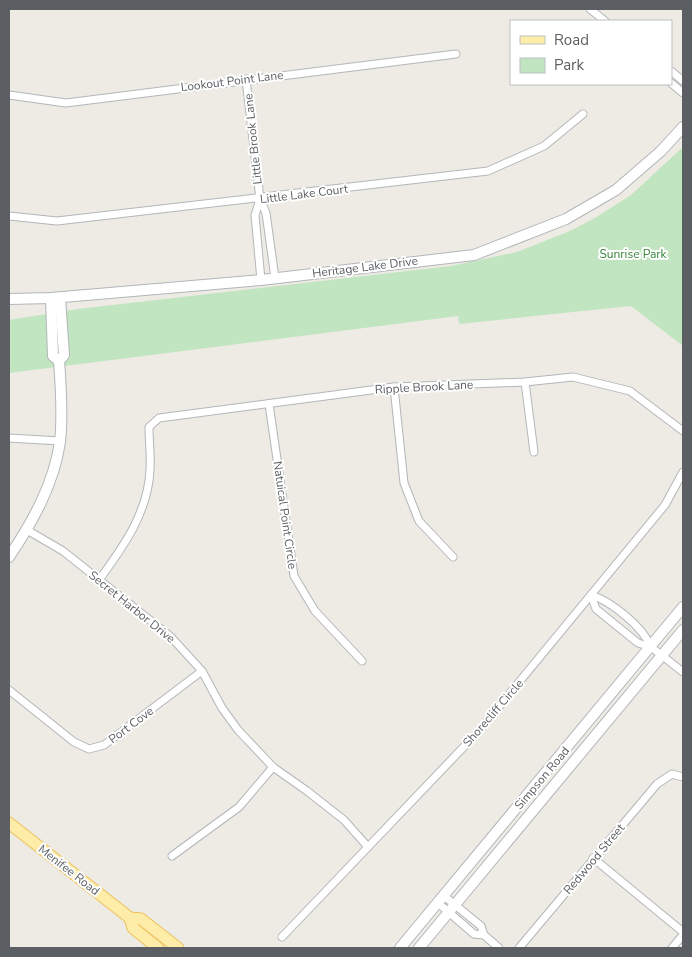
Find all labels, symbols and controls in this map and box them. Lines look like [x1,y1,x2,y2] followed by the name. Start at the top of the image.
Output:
[510,20,672,85] legend
[554,30,589,50] text: Road
[554,55,584,75] text: Park
[180,67,284,95] street label: Lookout Point Lane
[240,93,266,185] street label: Little Brook Lane
[259,181,350,207] street label: Little Lake Court
[599,246,668,262] park label: Sunrise Park
[311,253,419,281] street label: Heritage Lake Drive
[374,376,474,398] street label: Ripple Brook Lane
[270,460,300,570] street label: Natuical Point Circle
[86,567,178,647] street label: Secret Harbor Drive
[459,676,527,750] street label: Shorecliff Circle
[105,703,157,747] street label: Port Cove
[511,743,573,813] street label: Simpson Road
[560,820,629,898] street label: Redwood Street
[35,841,103,899] street label: Menifee Road

